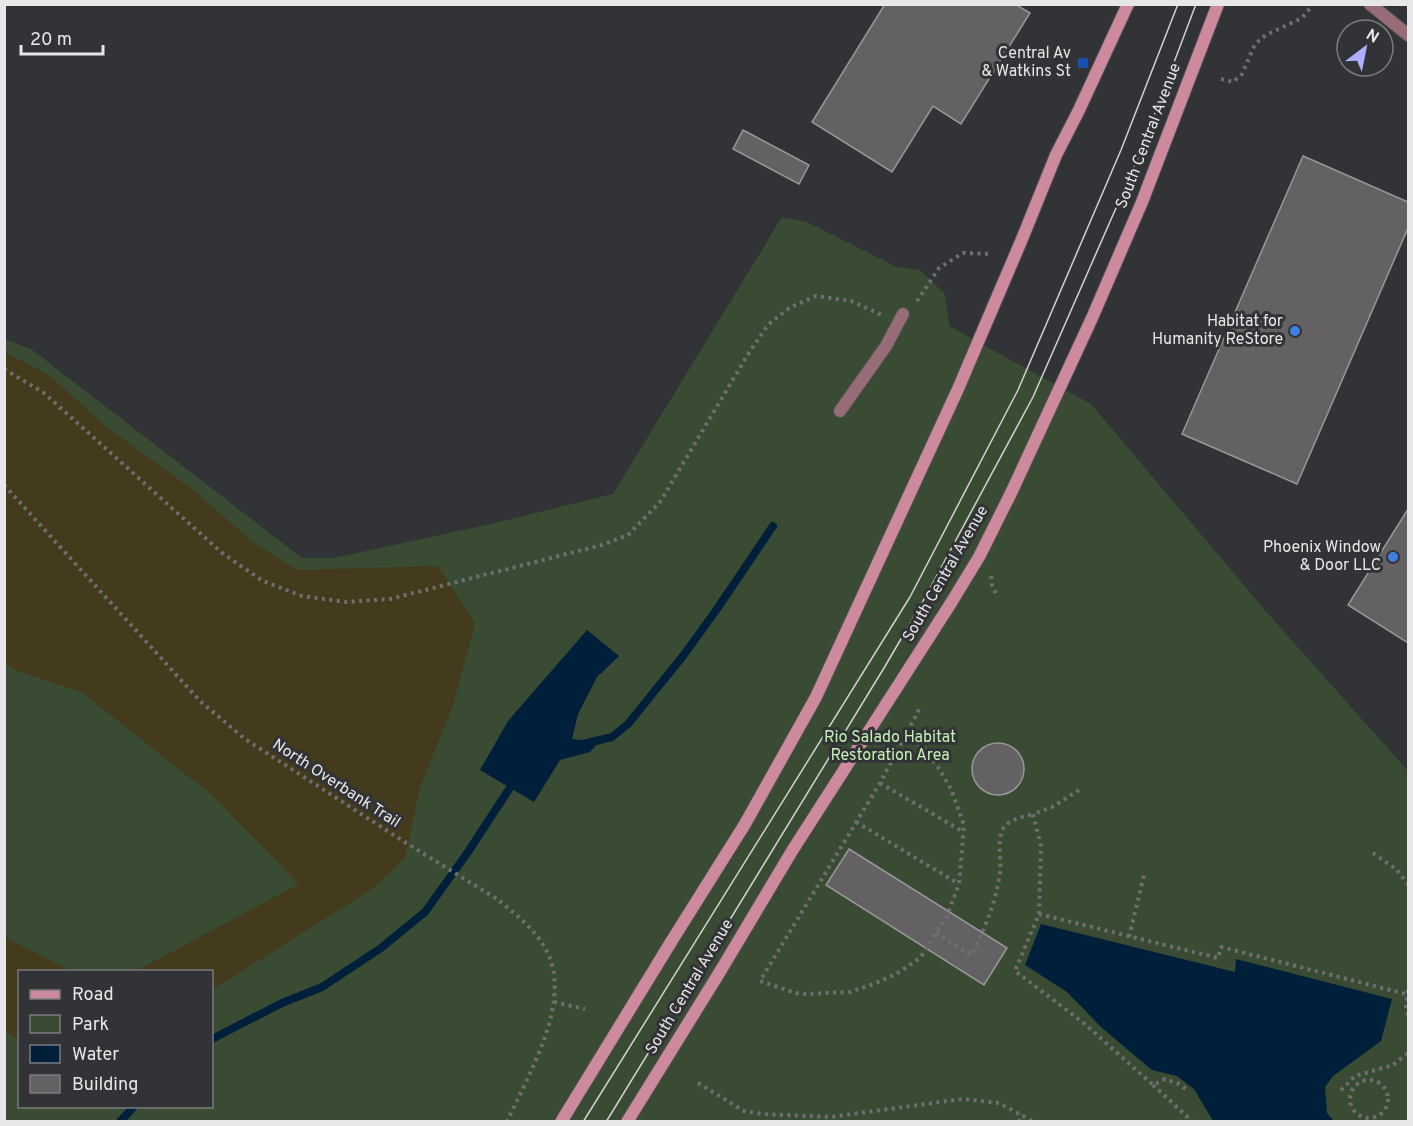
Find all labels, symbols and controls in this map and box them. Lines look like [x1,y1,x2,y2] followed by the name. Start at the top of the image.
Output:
[21,18,104,56] scale bar
[1335,18,1395,78] north arrow
[1362,25,1382,49] text: N
[30,29,72,52] text: 20 m
[981,44,1071,82] place label: Central Av & Watkins St
[1076,56,1090,70] marker: Central Av & Watkins St
[1112,60,1186,212] street label: South Central Avenue
[1152,312,1283,350] place label: Habitat for Humanity ReStore
[1288,324,1302,338] marker: Habitat for Humanity ReStore
[899,502,993,646] street label: South Central Avenue
[1263,538,1381,576] place label: Phoenix Window & Door LLC
[1386,550,1400,564] marker: Phoenix Window & Door LLC
[824,728,956,766] park label: Rio Salado Habitat Restoration Area
[268,735,404,833] street label: North Overbank Trail
[642,916,738,1058] street label: South Central Avenue
[18,970,213,1108] legend
[72,984,114,1007] text: Road
[72,1014,109,1037] text: Park
[72,1044,119,1067] text: Water
[72,1074,138,1097] text: Building

